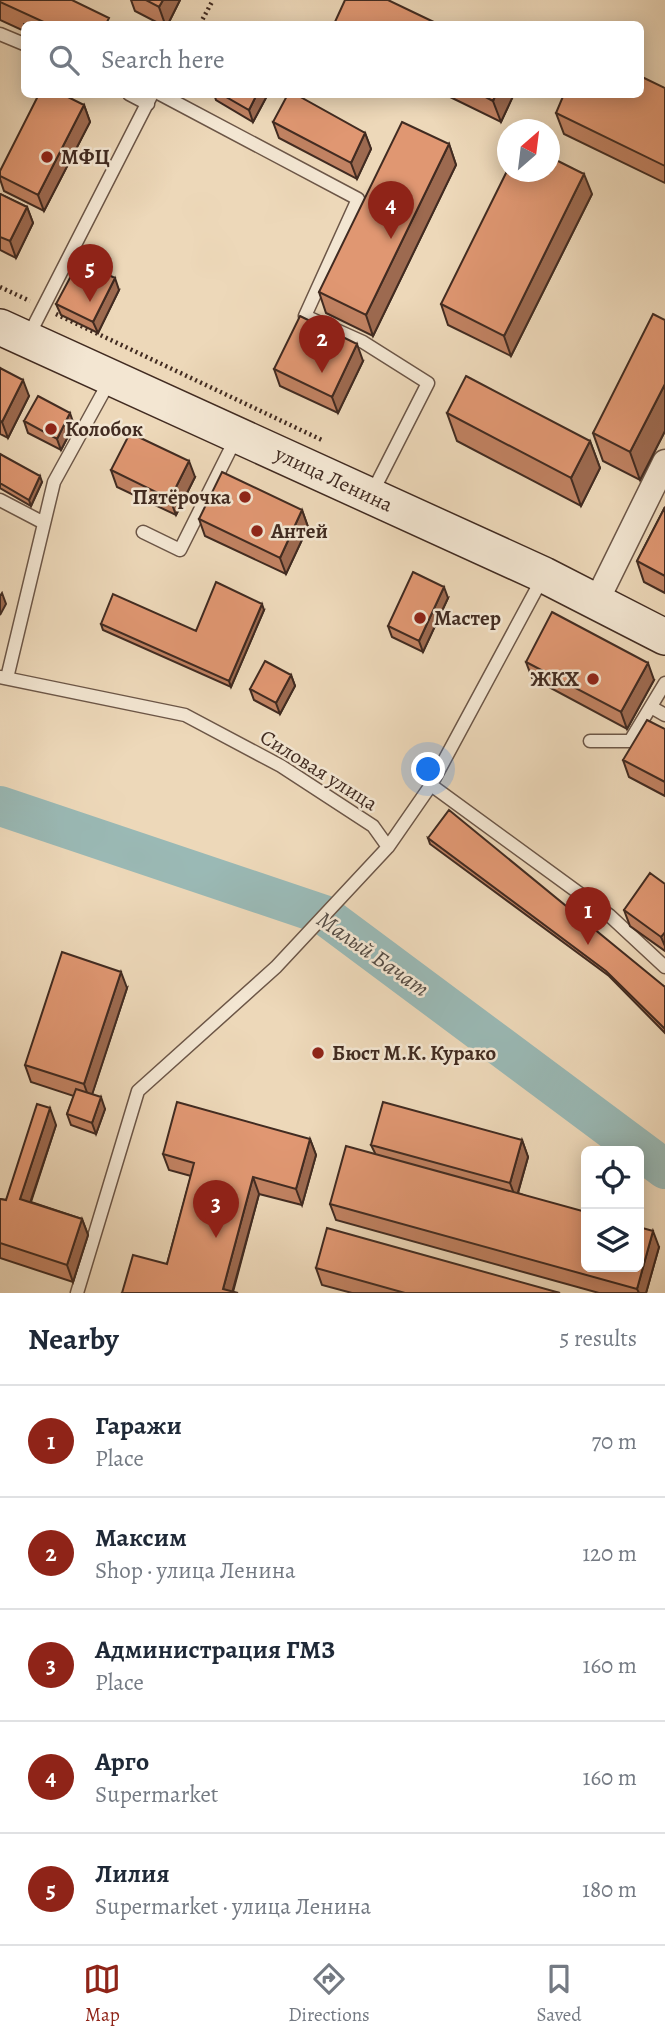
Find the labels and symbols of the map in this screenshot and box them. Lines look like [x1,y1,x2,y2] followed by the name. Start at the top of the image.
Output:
[497,119,560,182] north arrow
[61,143,110,171] place label: МФЦ
[39,149,55,165] marker: МФЦ
[368,181,414,239] pin: 4
[67,244,113,302] pin: 5
[299,315,345,373] pin: 2
[65,415,143,443] place label: Колобок
[43,421,59,437] marker: Колобок
[270,439,398,519] street label: улица Ленина
[133,483,231,511] place label: Пятёрочка
[237,489,253,505] marker: Пятёрочка
[270,517,328,545] place label: Антей
[249,523,265,539] marker: Антей
[434,604,501,632] place label: Мастер
[412,610,428,626] marker: Мастер
[530,665,580,693] place label: ЖКХ
[585,671,601,687] marker: ЖКХ
[255,723,383,817] street label: Силовая улица
[411,752,445,786] your location
[565,887,611,945] pin: 1
[311,904,435,1004] water label: Малый Бачат
[332,1039,497,1067] place label: Бюст М.К. Курако
[310,1045,326,1061] marker: Бюст М.К. Курако
[193,1180,239,1238] pin: 3

